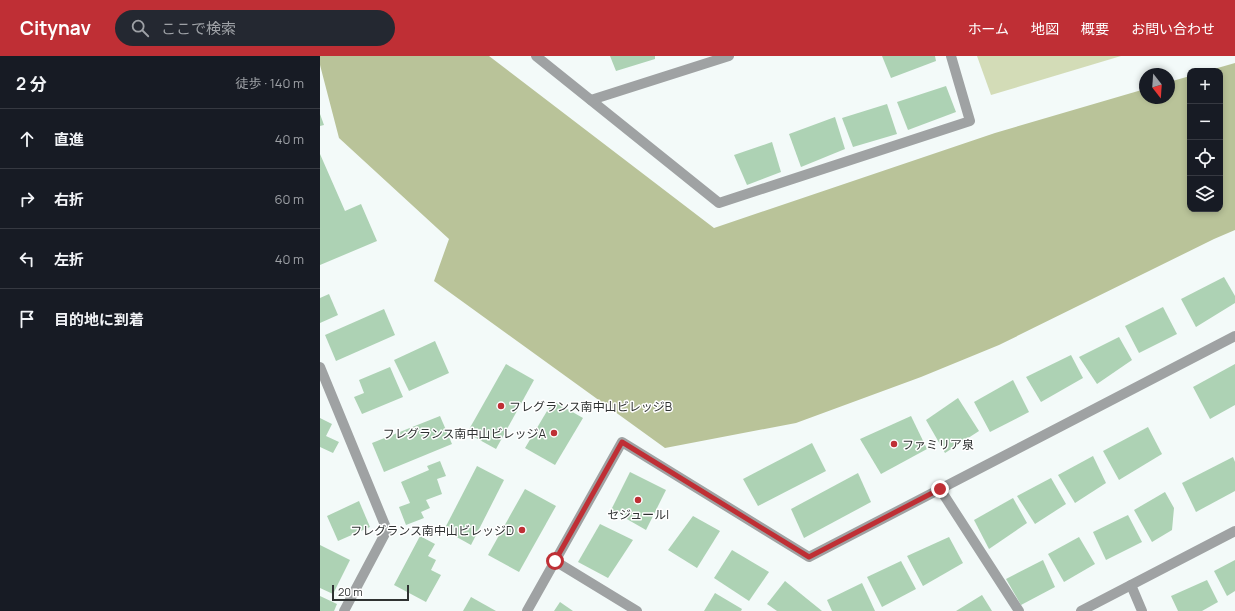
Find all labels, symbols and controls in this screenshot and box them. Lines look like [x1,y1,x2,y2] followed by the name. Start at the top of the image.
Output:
[115,10,395,46] search box
[20,15,91,41] text: Citynav
[129,17,151,39] icon: search
[161,18,236,39] text: ここで検索
[967,19,1009,38] text: ホーム
[1031,19,1059,38] text: 地図
[1081,19,1109,38] text: 概要
[1131,19,1215,38] text: お問い合わせ
[1139,68,1175,104] north arrow
[1187,68,1223,212] map controls
[1187,68,1223,104] button: +
[16,72,47,95] text: 2 分
[236,74,304,92] text: 徒歩 · 140 m
[1187,104,1223,140] button: −
[16,128,38,150] icon: ahead
[54,129,84,150] text: 直進
[275,130,304,148] text: 40 m
[1187,140,1223,176] button: locate
[1187,176,1223,212] button: layers
[16,188,38,210] icon: right
[54,189,84,210] text: 右折
[274,190,304,208] text: 60 m
[16,248,38,270] icon: left
[54,249,84,270] text: 左折
[275,250,304,268] text: 40 m
[16,308,38,330] icon: arrive
[54,309,144,330] text: 目的地に到着
[509,398,672,415] place label: フレグランス南中山ビレッジB
[496,401,506,411] marker: フレグランス南中山ビレッジB
[383,425,546,442] place label: フレグランス南中山ビレッジA
[549,428,559,438] marker: フレグランス南中山ビレッジA
[902,436,974,453] place label: ファミリア泉
[889,439,899,449] marker: ファミリア泉
[931,480,949,498] route end
[633,495,643,505] marker: セジュールI
[607,506,669,523] place label: セジュールI
[350,522,514,539] place label: フレグランス南中山ビレッジD
[517,525,527,535] marker: フレグランス南中山ビレッジD
[546,552,564,570] route start
[332,583,409,602] scale bar
[338,584,363,599] text: 20 m

